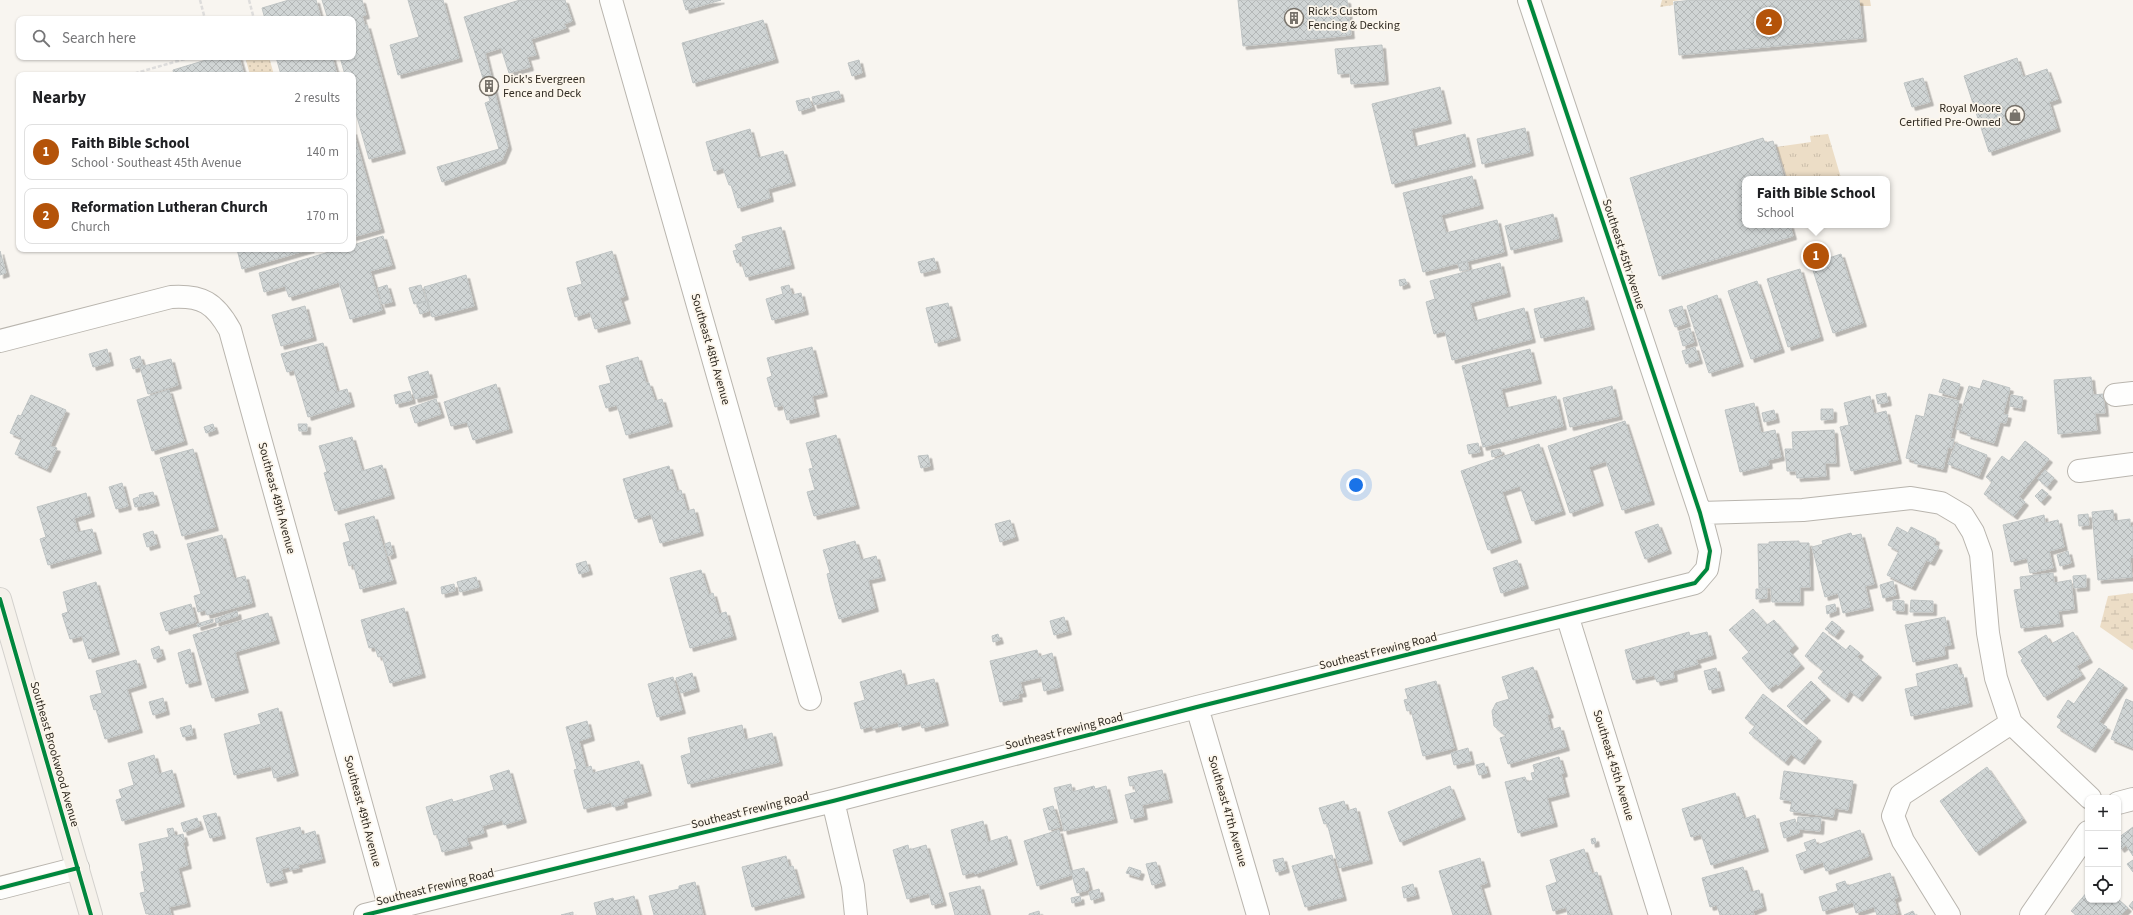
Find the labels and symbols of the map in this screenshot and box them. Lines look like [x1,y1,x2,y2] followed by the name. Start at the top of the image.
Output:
[1308,3,1400,34] place label: Rick's Custom Fencing & Decking
[1283,7,1305,29] building icon: Rick's Custom Fencing & Decking
[1756,7,1782,37] pin: 2
[503,71,585,102] place label: Dick's Evergreen Fence and Deck
[478,75,500,97] building icon: Dick's Evergreen Fence and Deck
[1899,100,2001,131] place label: Royal Moore Certified Pre-Owned
[2004,104,2026,126] shop icon: Royal Moore Certified Pre-Owned
[1598,197,1649,312] street label: Southeast 45th Avenue
[1803,241,1829,271] pin: 1
[686,292,735,407] street label: Southeast 48th Avenue
[253,440,300,556] street label: Southeast 49th Avenue
[1346,475,1366,495] your location
[1317,629,1439,674] street label: Southeast Frewing Road
[26,679,83,829] street label: Southeast Brookwood Avenue
[1589,708,1638,823] street label: Southeast 45th Avenue
[1003,709,1125,754] street label: Southeast Frewing Road
[339,753,386,869] street label: Southeast 49th Avenue
[1203,754,1252,869] street label: Southeast 47th Avenue
[689,788,811,833] street label: Southeast Frewing Road
[374,865,496,910] street label: Southeast Frewing Road

